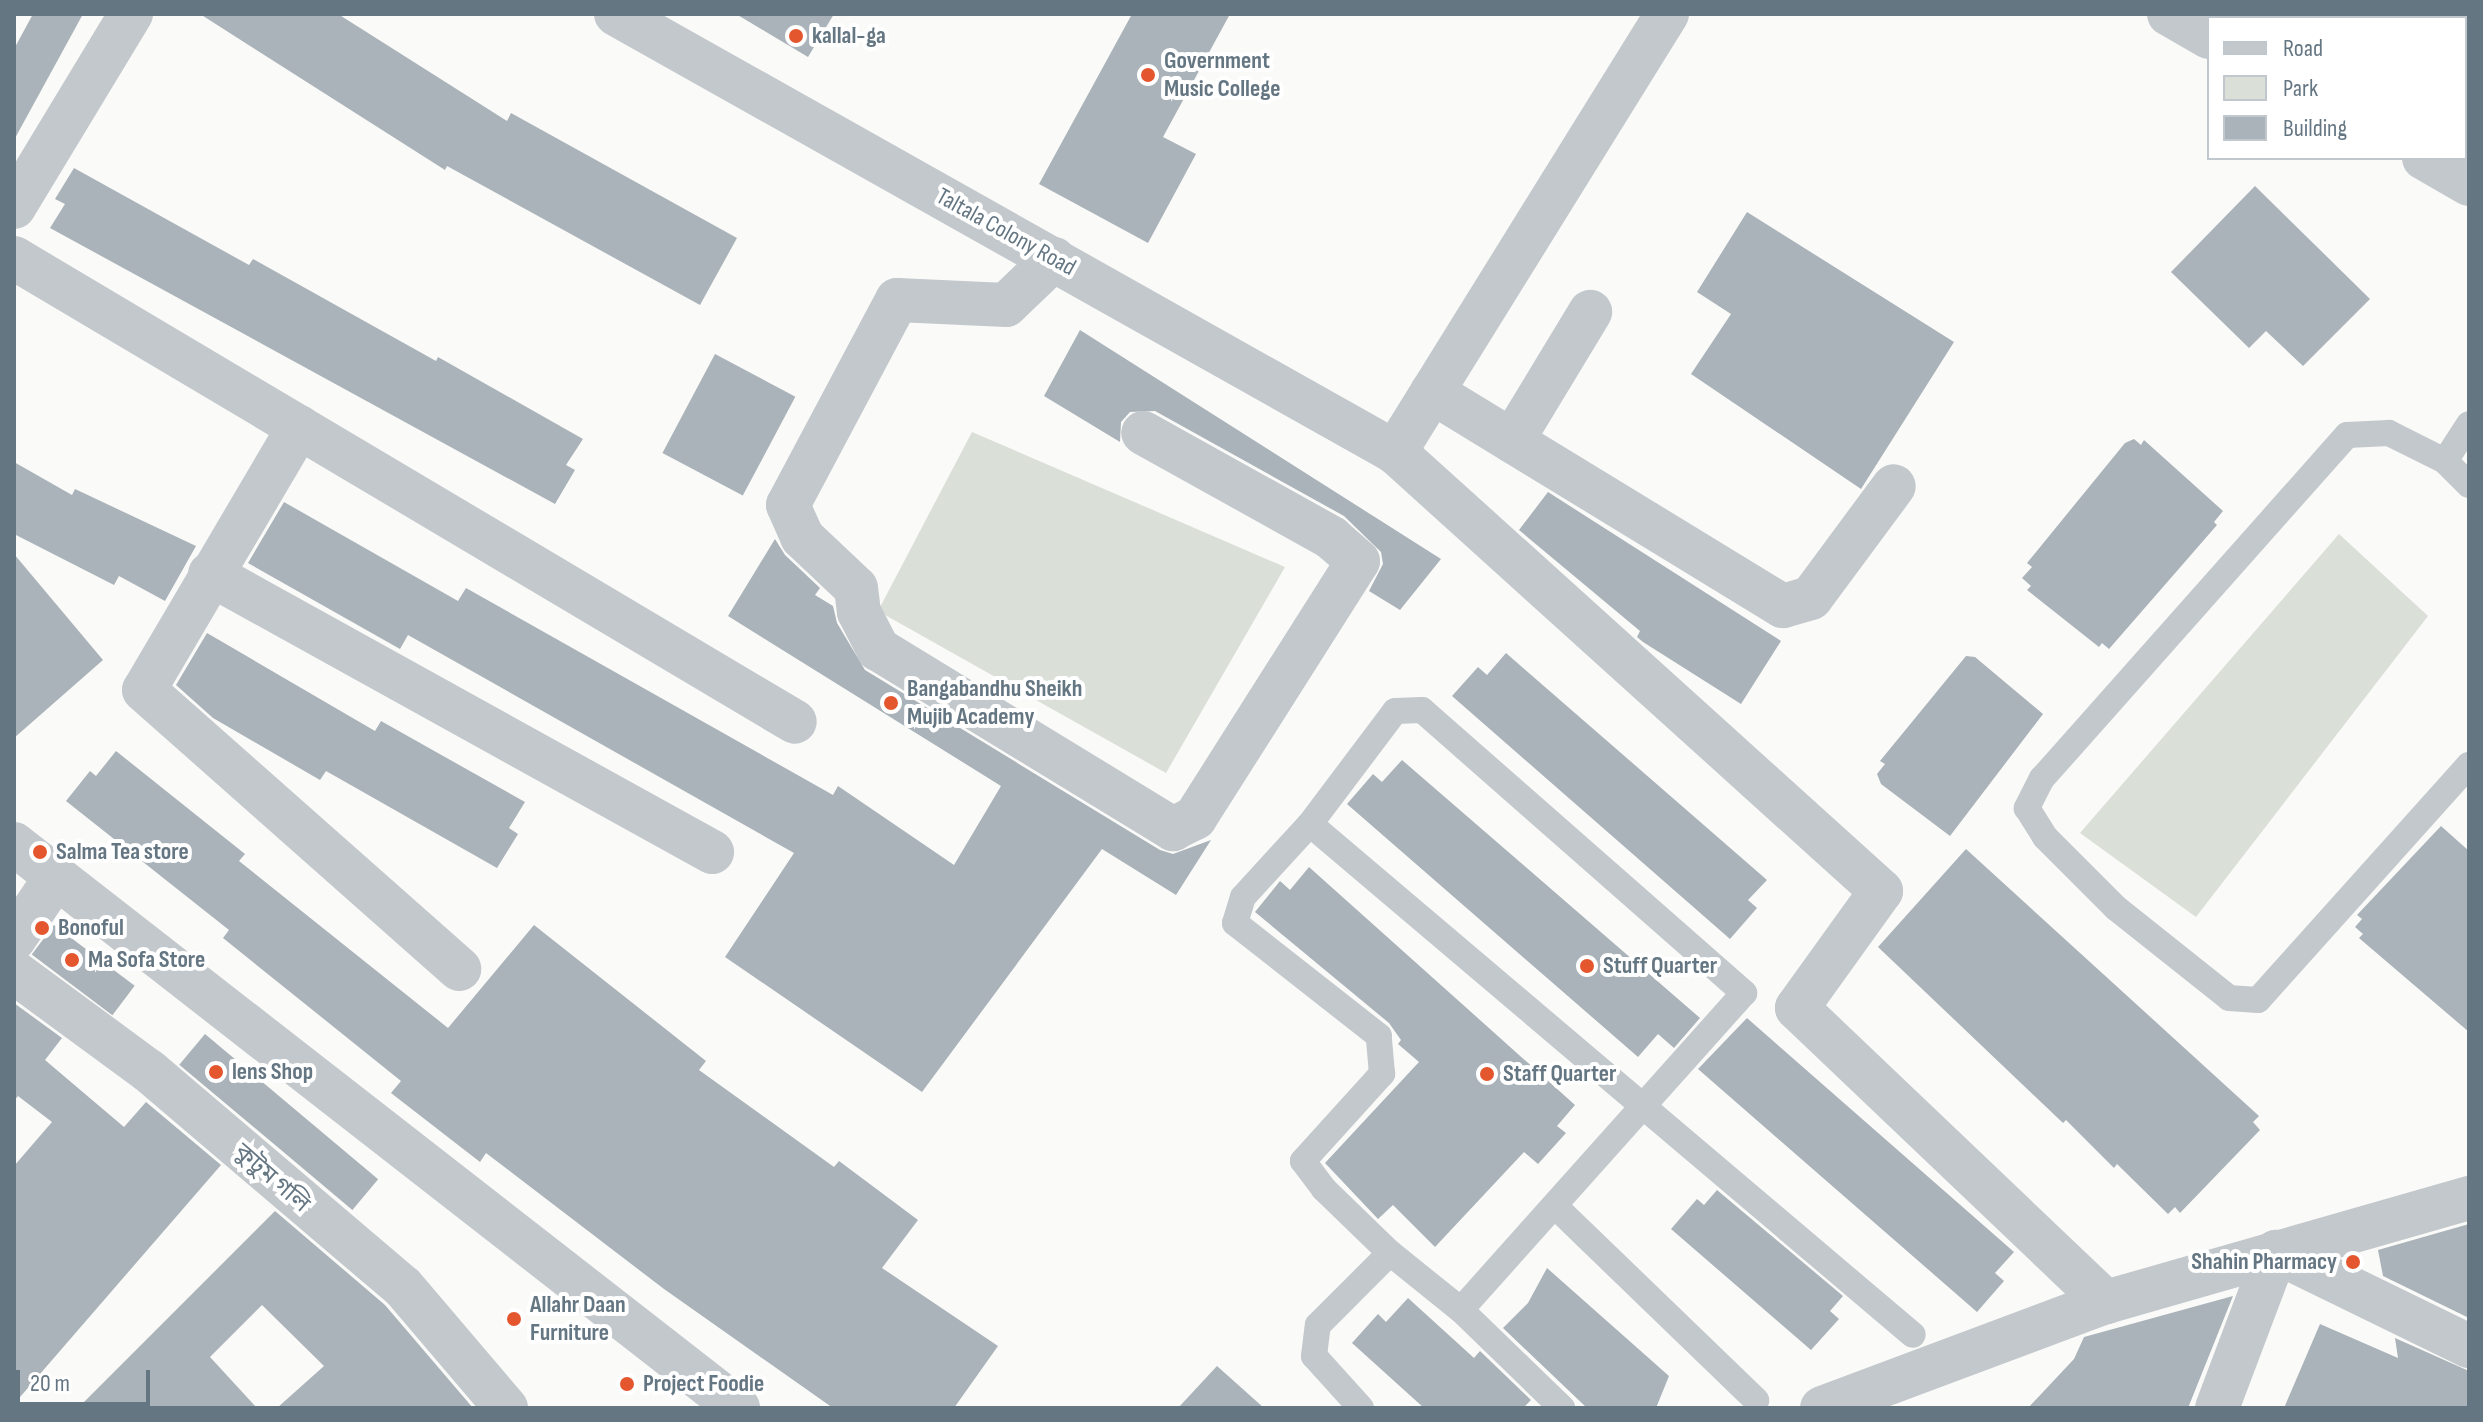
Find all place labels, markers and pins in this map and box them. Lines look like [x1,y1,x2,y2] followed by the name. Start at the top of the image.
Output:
[812,22,886,50] place label: kallal-ga
[787,27,805,45] marker: kallal-ga
[1164,47,1280,103] place label: Government Music College
[1139,66,1157,84] marker: Government Music College
[907,675,1082,731] place label: Bangabandhu Sheikh Mujib Academy
[882,694,900,712] marker: Bangabandhu Sheikh Mujib Academy
[56,838,189,866] place label: Salma Tea store
[31,843,49,861] marker: Salma Tea store
[58,914,124,942] place label: Bonoful
[33,919,51,937] marker: Bonoful
[88,946,205,974] place label: Ma Sofa Store
[63,951,81,969] marker: Ma Sofa Store
[1603,952,1717,980] place label: Stuff Quarter
[1578,957,1596,975] marker: Stuff Quarter
[232,1058,313,1086] place label: lens Shop
[1503,1060,1616,1088] place label: Staff Quarter
[207,1063,225,1081] marker: lens Shop
[1478,1065,1496,1083] marker: Staff Quarter
[2191,1248,2337,1276] place label: Shahin Pharmacy
[2344,1253,2362,1271] marker: Shahin Pharmacy
[530,1291,626,1347] place label: Allahr Daan Furniture
[505,1310,523,1328] marker: Allahr Daan Furniture
[643,1370,764,1398] place label: Project Foodie
[618,1375,636,1393] marker: Project Foodie

